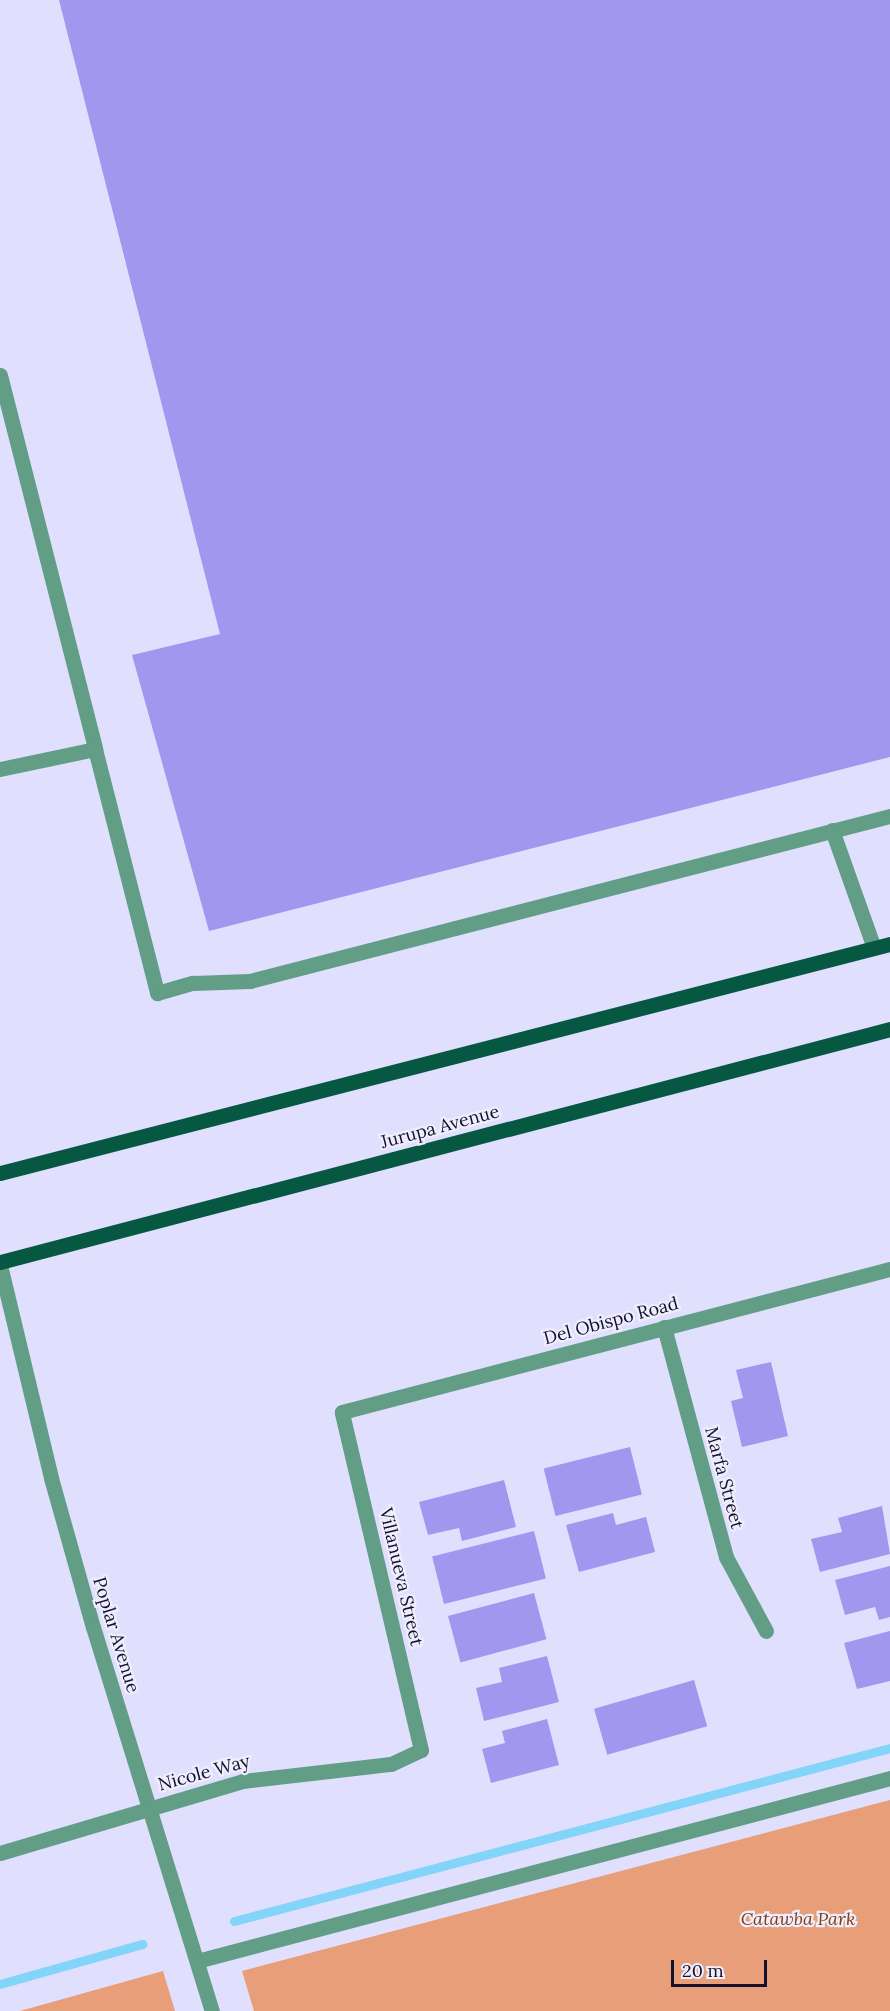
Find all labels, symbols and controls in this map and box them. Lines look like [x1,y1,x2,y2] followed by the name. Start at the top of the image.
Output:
[378,1101,502,1153] street label: Jurupa Avenue
[541,1293,681,1349] street label: Del Obispo Road
[700,1425,748,1531] street label: Marfa Street
[375,1506,427,1648] street label: Villanueva Street
[88,1575,144,1695] street label: Poplar Avenue
[156,1750,252,1796] street label: Nicole Way
[741,1908,855,1930] park label: Catawba Park
[674,1948,770,1986] scale bar
[682,1959,724,1982] text: 20 m

